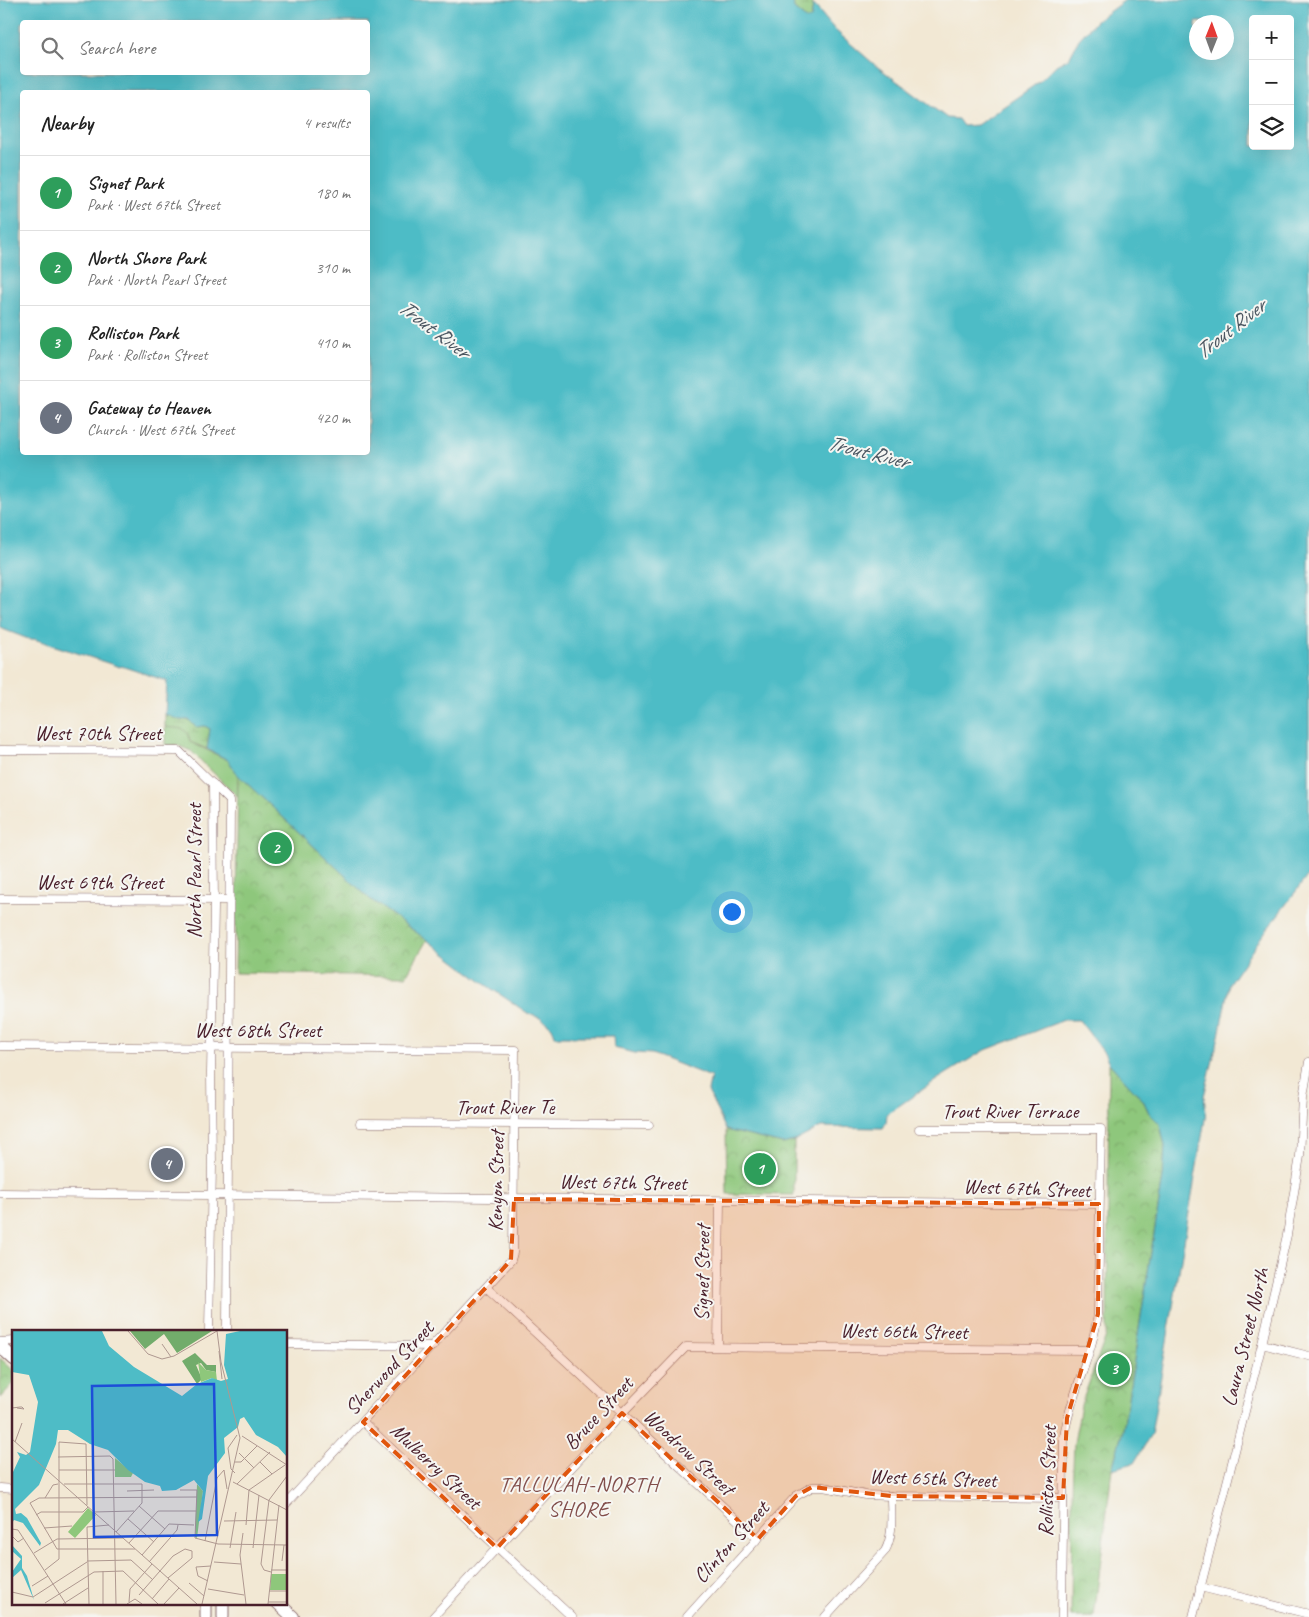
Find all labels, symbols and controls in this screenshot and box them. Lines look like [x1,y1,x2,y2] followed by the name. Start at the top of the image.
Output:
[1189,15,1234,60] north arrow
[1249,15,1294,150] map controls
[1249,15,1294,60] button: +
[20,20,370,75] search box
[38,34,66,62] icon: search
[78,36,155,60] text: Search here
[1249,60,1294,105] button: −
[1249,105,1294,150] button: layers
[40,110,93,136] text: Nearby
[303,113,350,133] text: 4 results
[87,171,163,195] text: Signet Park
[52,183,60,203] text: 1
[316,183,350,203] text: 180 m
[87,195,220,215] text: Park · West 67th Street
[87,246,205,270] text: North Shore Park
[52,258,60,278] text: 2
[316,258,350,278] text: 310 m
[87,270,226,290] text: Park · North Pearl Street
[1189,290,1274,365] water label: Trout River
[393,293,478,367] water label: Trout River
[87,321,178,345] text: Rolliston Park
[52,333,60,353] text: 3
[316,333,350,353] text: 410 m
[87,345,208,365] text: Park · Rolliston Street
[87,396,211,420] text: Gateway to Heaven
[52,408,60,428] text: 4
[316,408,350,428] text: 420 m
[87,420,235,440] text: Church · West 67th Street
[825,428,915,477] water label: Trout River
[34,720,164,746] street label: West 70th Street
[181,801,207,939] street label: North Pearl Street
[260,829,292,867] pin: 2
[36,869,166,895] street label: West 69th Street
[719,899,745,925] your location
[194,1017,324,1043] street label: West 68th Street
[456,1094,555,1120] street label: Trout River Te
[942,1098,1080,1124] street label: Trout River Terrace
[482,1127,510,1232] street label: Kenyon Street
[151,1145,183,1183] pin: 4
[744,1150,776,1188] pin: 1
[559,1168,689,1196] street label: West 67th Street
[963,1173,1093,1203] street label: West 67th Street
[688,1222,716,1321] street label: Signet Street
[1215,1264,1275,1409] street label: Laura Street North
[339,1314,441,1420] street label: Sherwood Street
[840,1317,970,1345] street label: West 66th Street
[12,1330,288,1604] inset map
[1098,1350,1130,1388] pin: 3
[558,1369,640,1455] street label: Bruce Street
[638,1403,742,1503] street label: Woodrow Street
[385,1417,488,1516] street label: Mulberry Street
[1032,1423,1062,1537] street label: Rolliston Street
[869,1463,999,1493] street label: West 65th Street
[499,1470,661,1523] district label: TALLULAH-NORTH SHORE
[687,1494,776,1588] street label: Clinton Street

